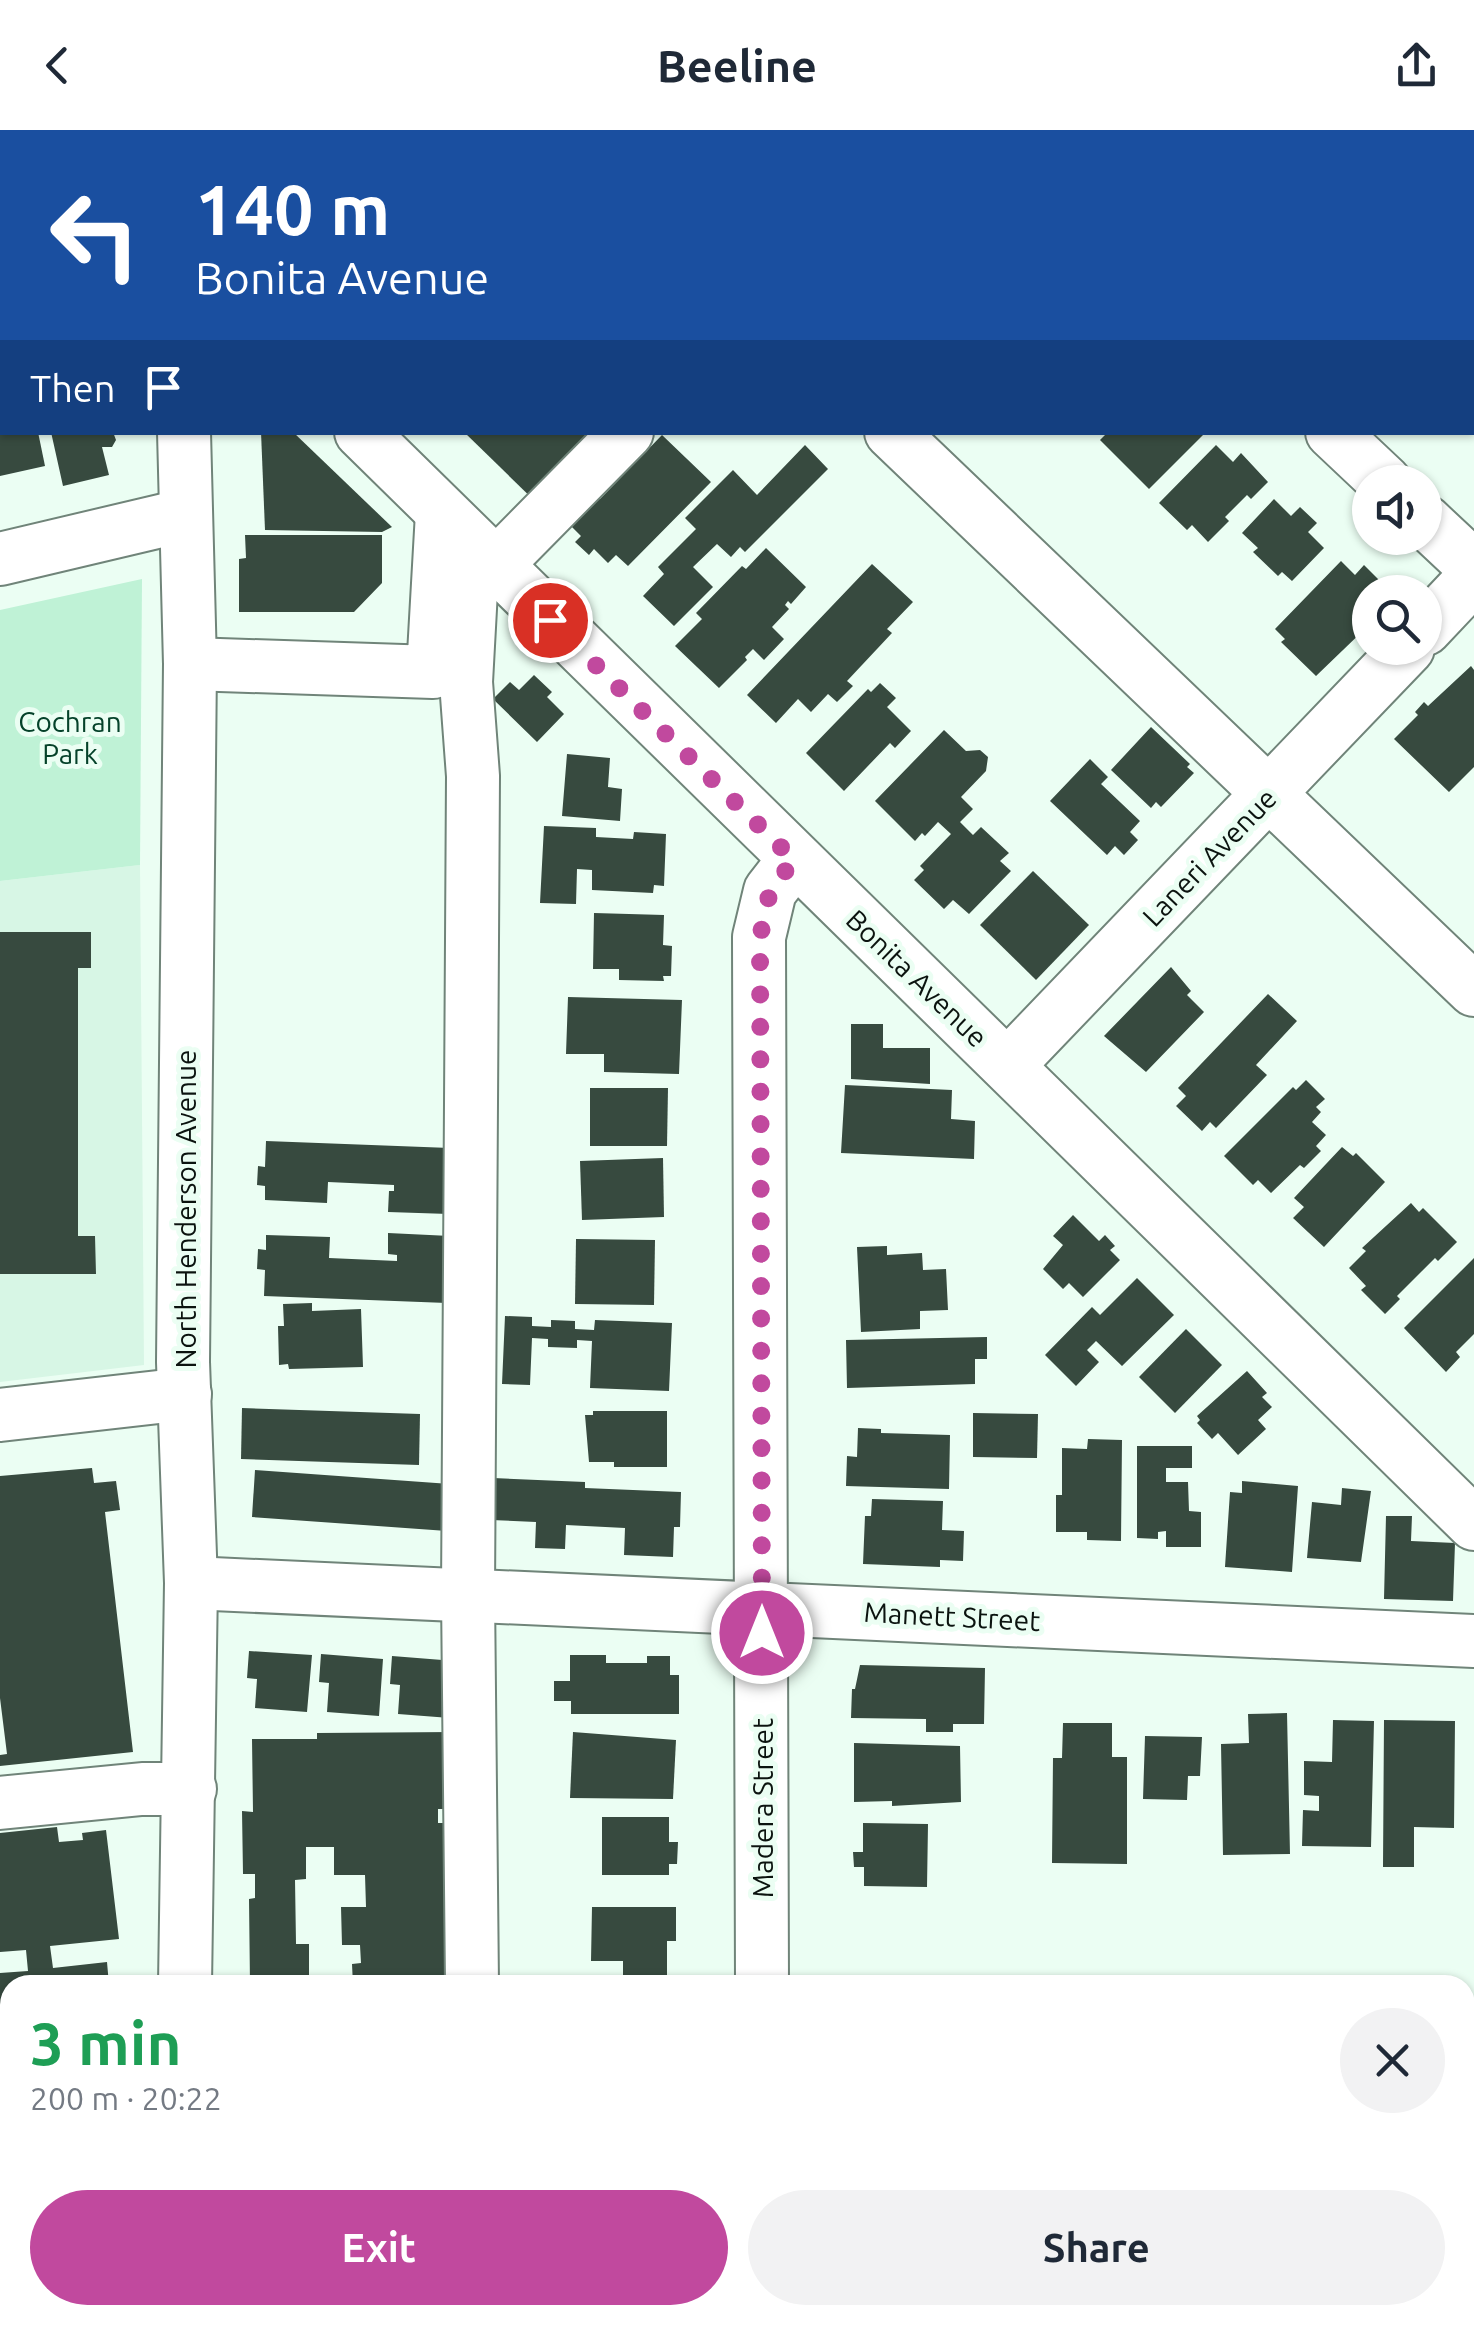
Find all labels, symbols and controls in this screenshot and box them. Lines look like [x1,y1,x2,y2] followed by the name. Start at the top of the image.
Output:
[30,38,85,93] icon: back
[1389,38,1444,93] icon: share
[657,40,817,91] text: Beeline
[30,170,160,300] icon: left
[195,170,390,248] text: 140 m
[195,252,489,303] text: Bonita Avenue
[136,360,191,415] icon: arrive
[30,367,116,409] text: Then
[1352,465,1442,665] map controls
[1352,465,1442,555] button: sound
[1352,575,1442,665] button: search
[508,578,593,663] pin
[523,593,578,648] icon: arrive
[18,706,122,769] park label: Cochran Park
[1136,782,1282,932] street label: Laneri Avenue
[840,903,994,1053] street label: Bonita Avenue
[170,1049,201,1369] street label: North Henderson Avenue
[710,1581,814,1685] position arrow
[863,1596,1041,1636] street label: Manett Street
[747,1718,778,1898] street label: Madera Street
[1340,2008,1445,2113] button: close
[30,2009,182,2076] text: 3 min
[30,2080,222,2116] text: 200 m · 20:22
[30,2190,728,2305] button: Exit
[748,2190,1445,2305] button: Share

